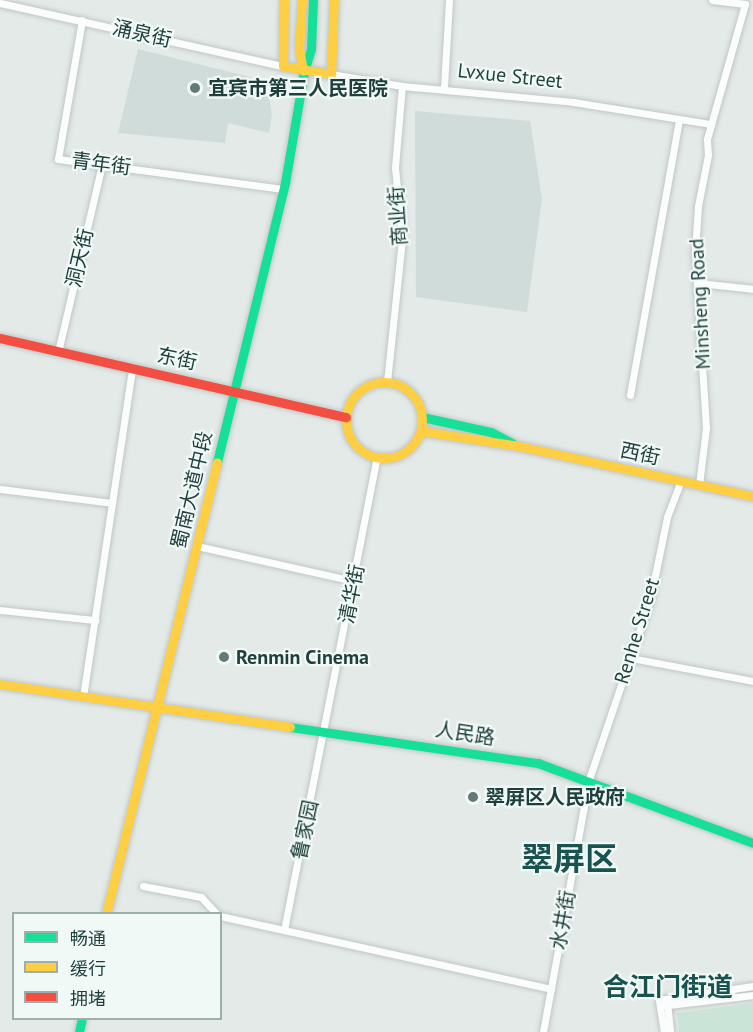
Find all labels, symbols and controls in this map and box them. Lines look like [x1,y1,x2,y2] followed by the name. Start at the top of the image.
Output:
[110,16,174,52] street label: 涌泉街
[456,59,564,93] street label: Lvxue Street
[208,76,388,100] place label: 宜宾市第三人民医院
[186,79,204,97] marker: 宜宾市第三人民医院
[70,148,132,180] street label: 青年街
[384,185,412,247] street label: 商业街
[62,226,98,290] street label: 洞天街
[685,238,715,370] street label: Minsheng Road
[155,343,199,375] street label: 东街
[167,429,217,551] street label: 蜀南大道中段
[618,438,662,470] street label: 西街
[334,562,370,626] street label: 清华街
[610,575,664,687] street label: Renhe Street
[236,645,369,669] place label: Renmin Cinema
[217,650,231,664] marker: Renmin Cinema
[433,717,497,751] street label: 人民路
[485,785,625,809] place label: 翠屏区人民政府
[466,790,480,804] marker: 翠屏区人民政府
[287,798,323,862] street label: 鲁家园
[521,839,617,877] district label: 翠屏区
[546,888,580,952] street label: 水井街
[12,912,222,1020] legend
[70,927,106,950] text: 畅通
[70,957,106,980] text: 缓行
[603,971,733,1003] district label: 合江门街道
[70,987,106,1010] text: 拥堵

